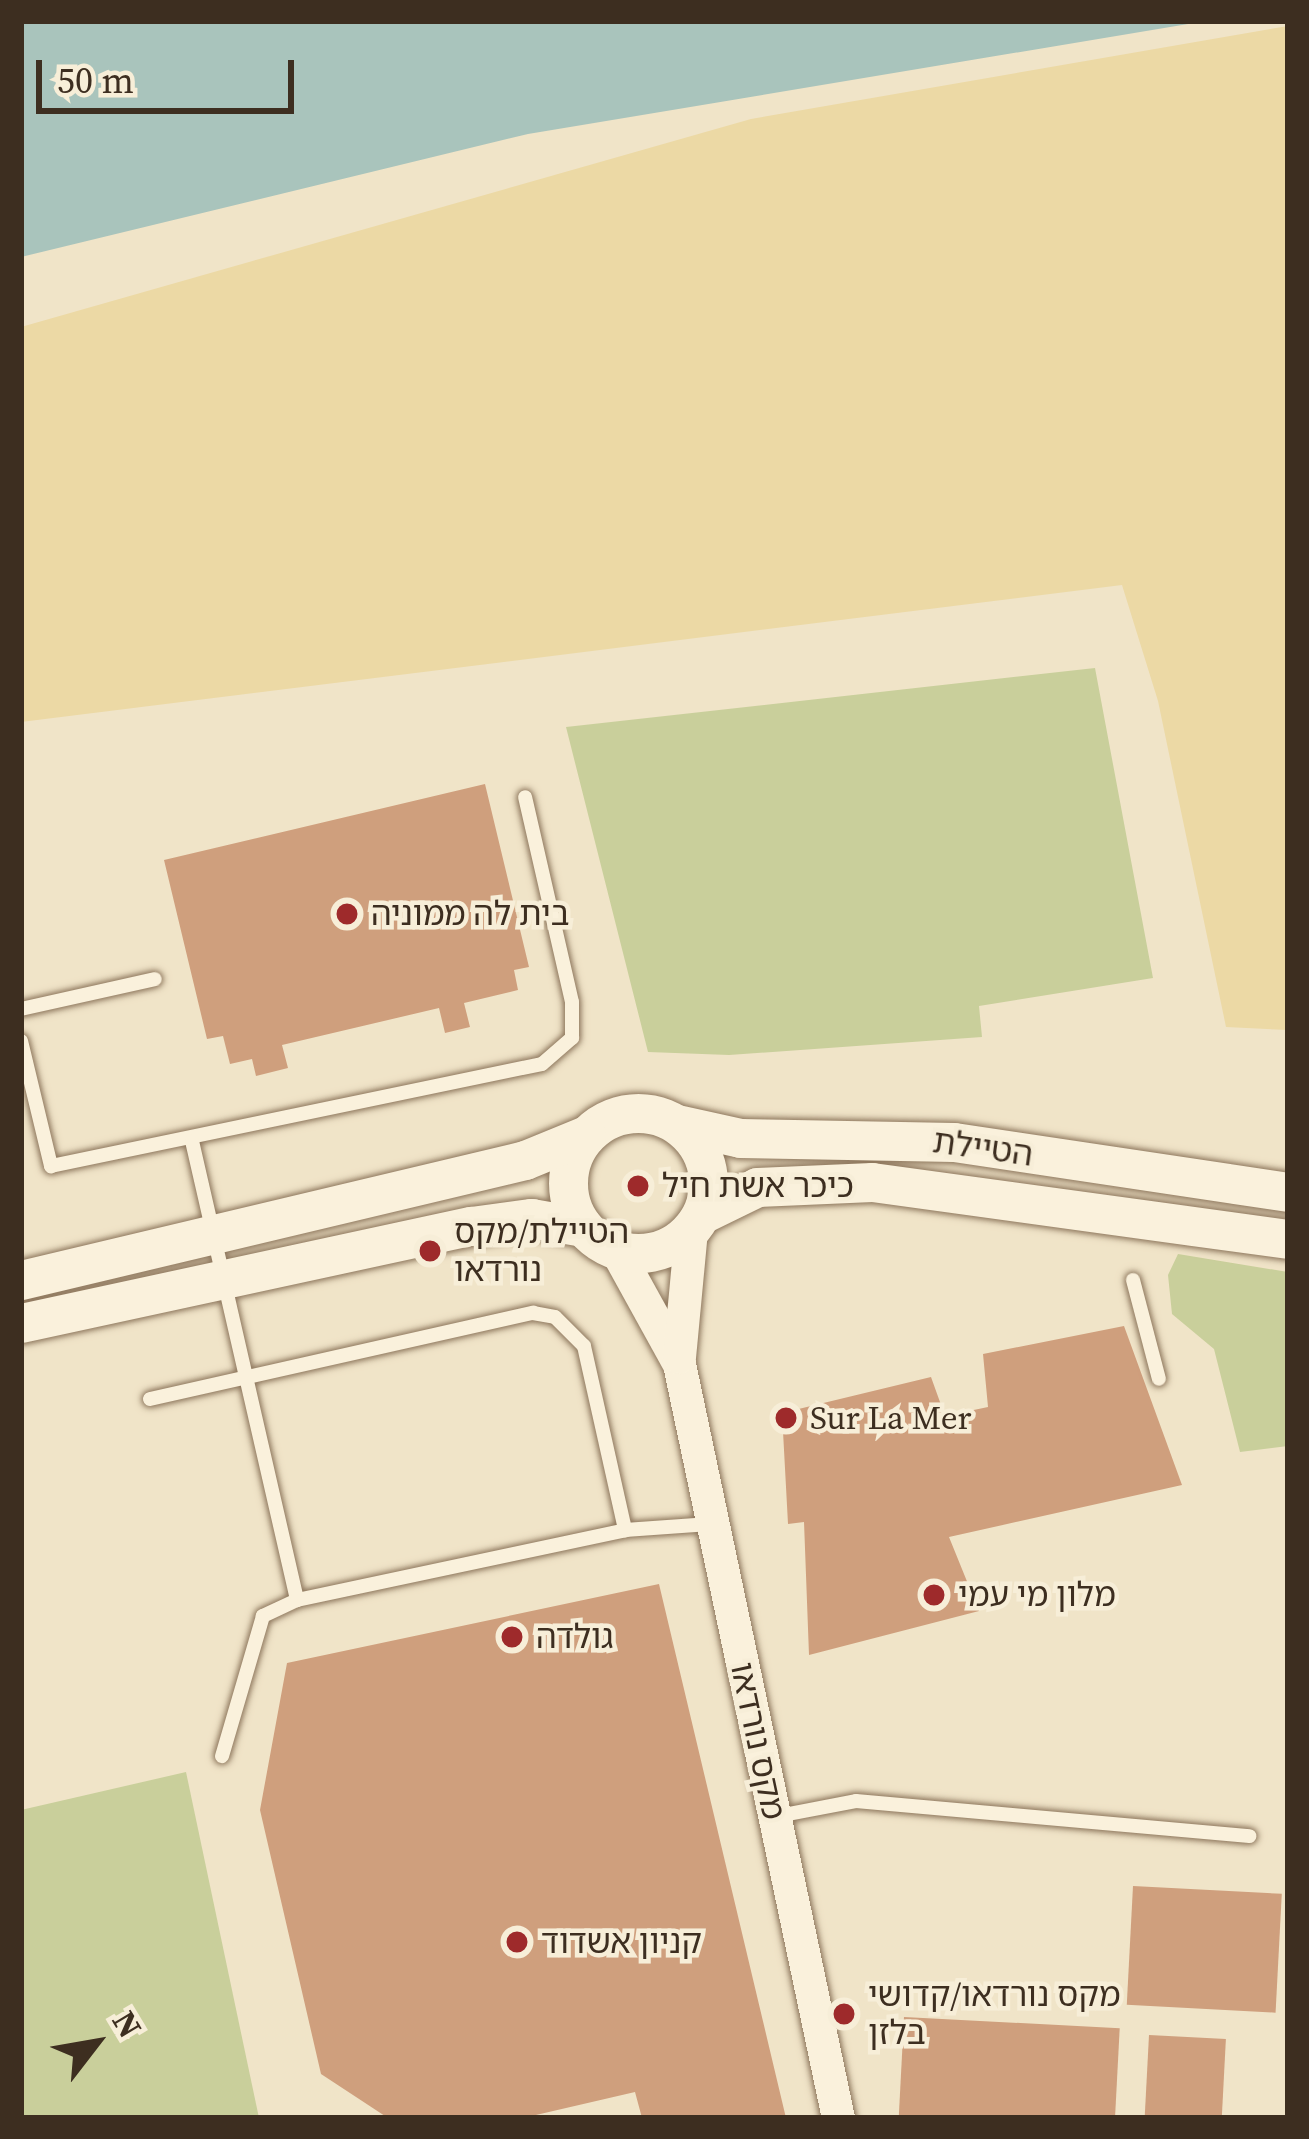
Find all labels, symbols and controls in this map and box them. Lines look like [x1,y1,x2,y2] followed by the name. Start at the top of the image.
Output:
[42,36,300,110] scale bar
[57,56,134,105] text: 50 m
[371,894,570,934] place label: בית לה ממוניה
[334,901,360,927] marker: בית לה ממוניה
[930,1121,1036,1175] street label: הטיילת
[662,1166,854,1206] place label: כיכר אשת חיל
[625,1173,651,1199] marker: כיכר אשת חיל
[454,1212,629,1290] place label: הטיילת/מקס נורדאו
[417,1238,443,1264] marker: הטיילת/מקס נורדאו
[810,1398,972,1438] place label: Sur La Mer
[773,1405,799,1431] marker: Sur La Mer
[958,1575,1116,1615] place label: מלון מי עמי
[921,1582,947,1608] marker: מלון מי עמי
[536,1617,613,1657] place label: גולדה
[499,1624,525,1650] marker: גולדה
[722,1659,794,1823] street label: מקס נורדאו
[541,1922,702,1962] place label: קניון אשדוד
[504,1929,530,1955] marker: קניון אשדוד
[868,1975,1121,2053] place label: מקס נורדאו/קדושי בלזן
[36,1983,156,2103] north arrow
[831,2001,857,2027] marker: מקס נורדאו/קדושי בלזן
[102,2002,153,2046] text: N

